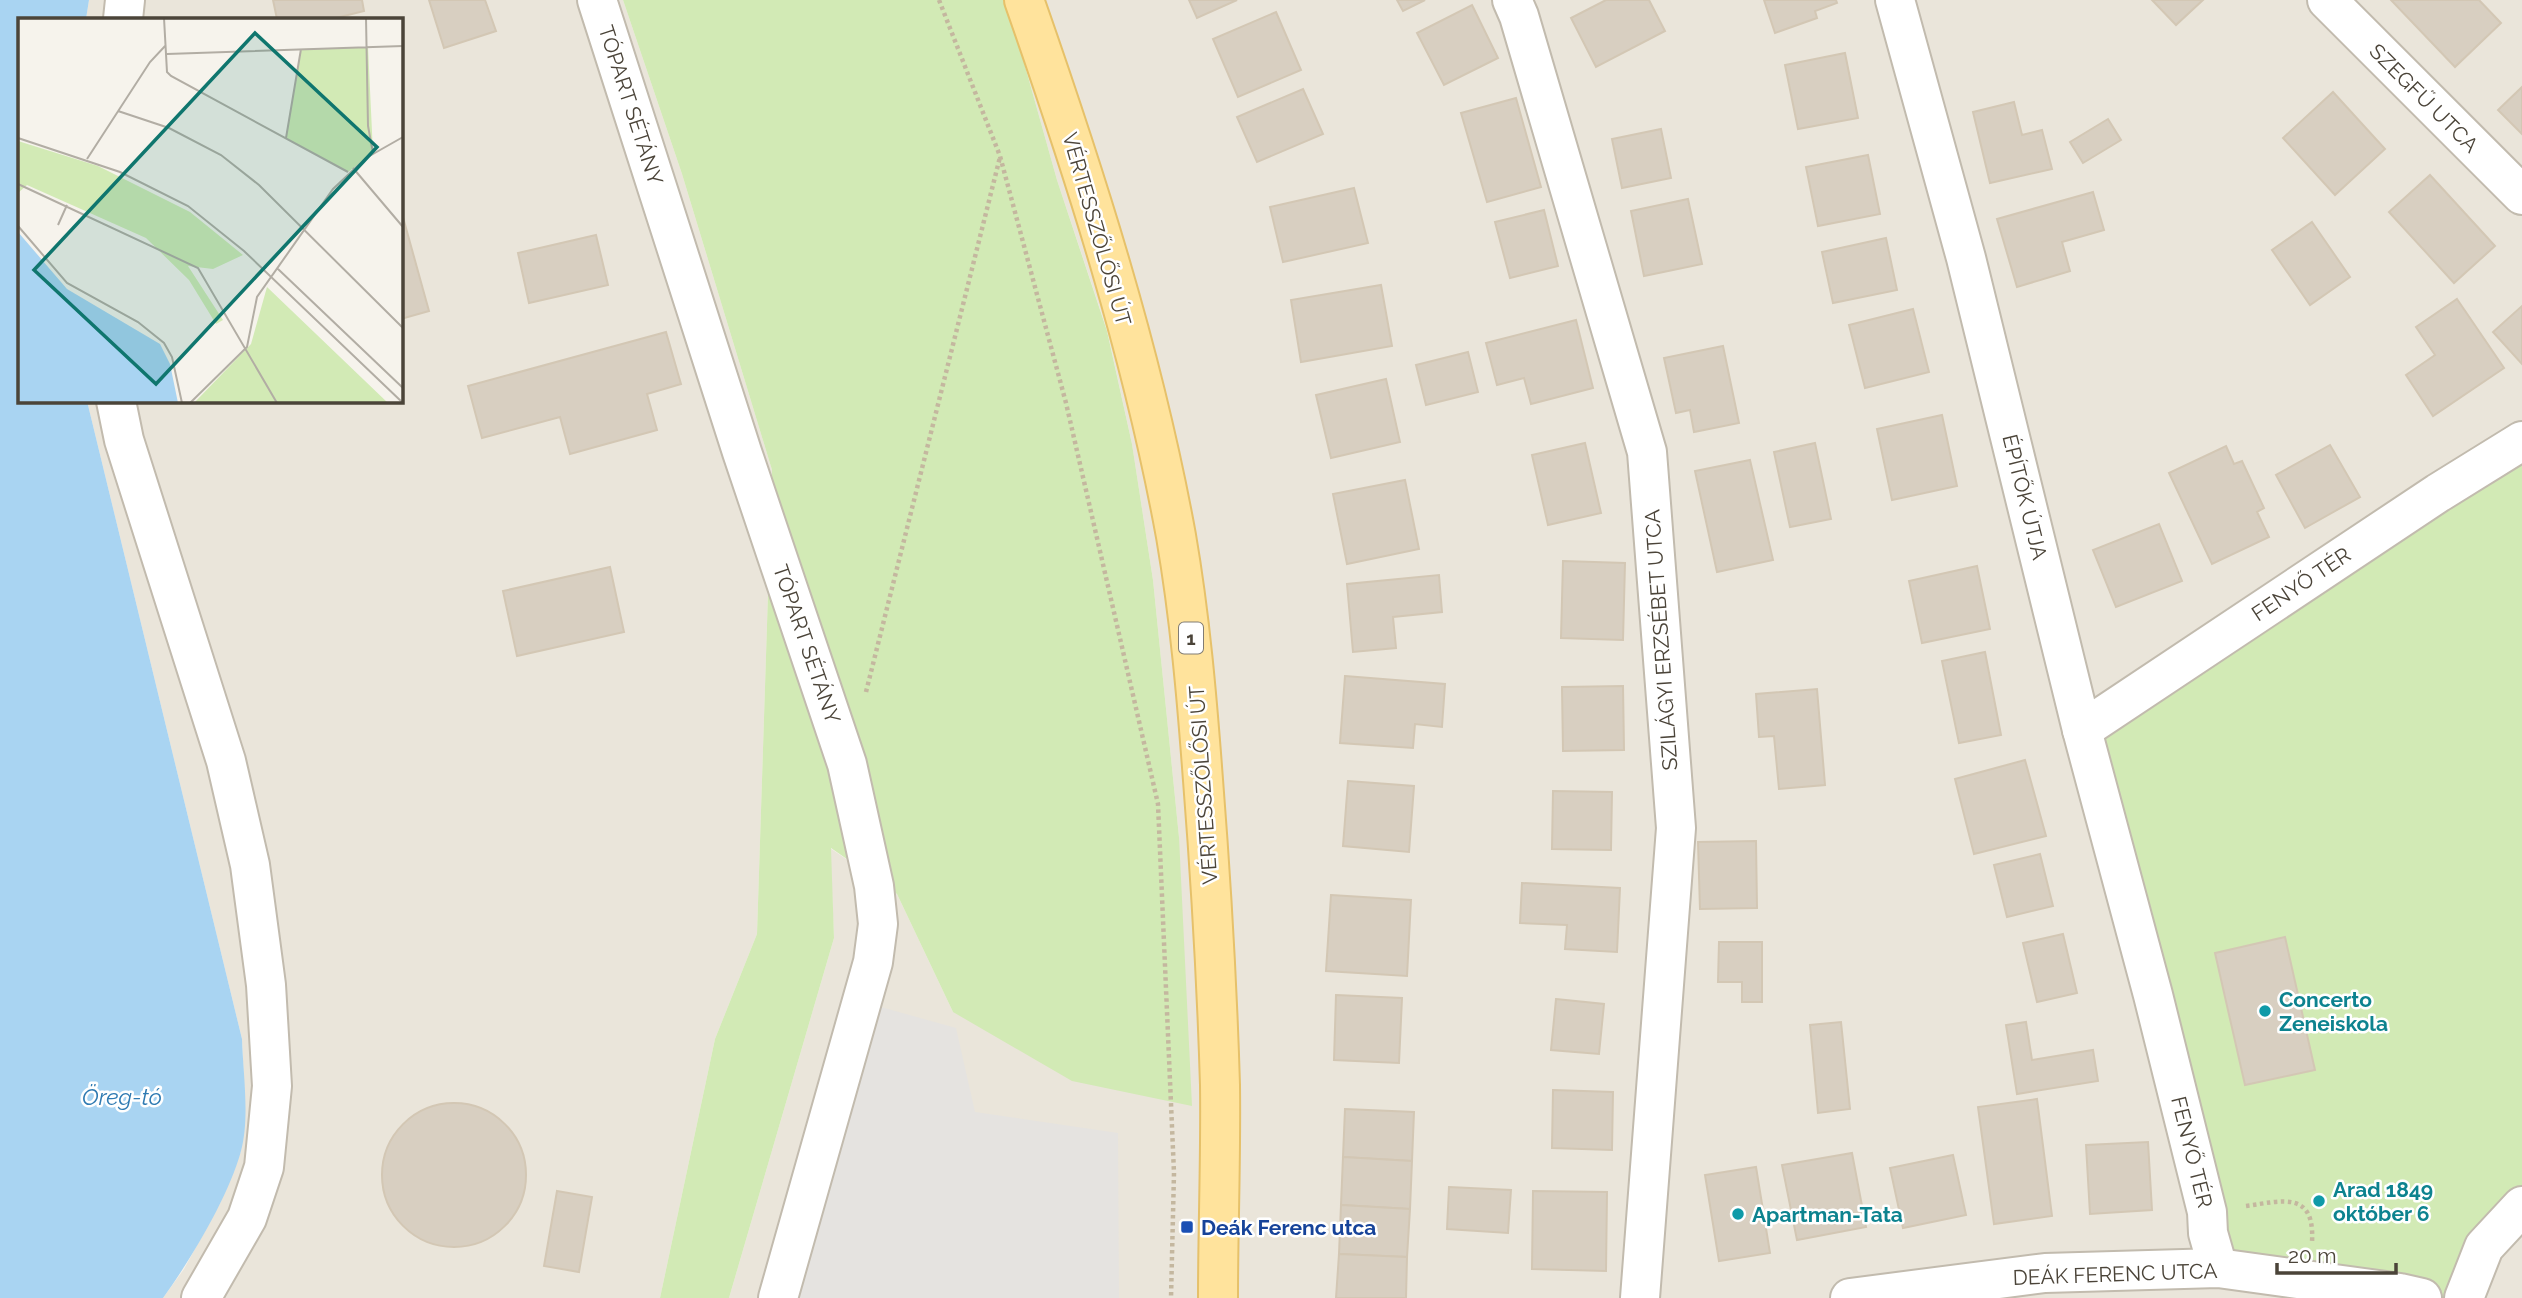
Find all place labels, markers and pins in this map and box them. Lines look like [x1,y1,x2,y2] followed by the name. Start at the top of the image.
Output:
[2279,987,2388,1036] place label: Concerto Zeneiskola
[2257,1003,2273,1019] marker: Concerto Zeneiskola
[2333,1177,2433,1226] place label: Arad 1849 október 6
[2311,1193,2327,1209] marker: Arad 1849 október 6
[1752,1202,1903,1227] place label: Apartman-Tata
[1730,1206,1746,1222] marker: Apartman-Tata
[1201,1215,1376,1240] place label: Deák Ferenc utca
[1179,1219,1195,1235] marker: Deák Ferenc utca

